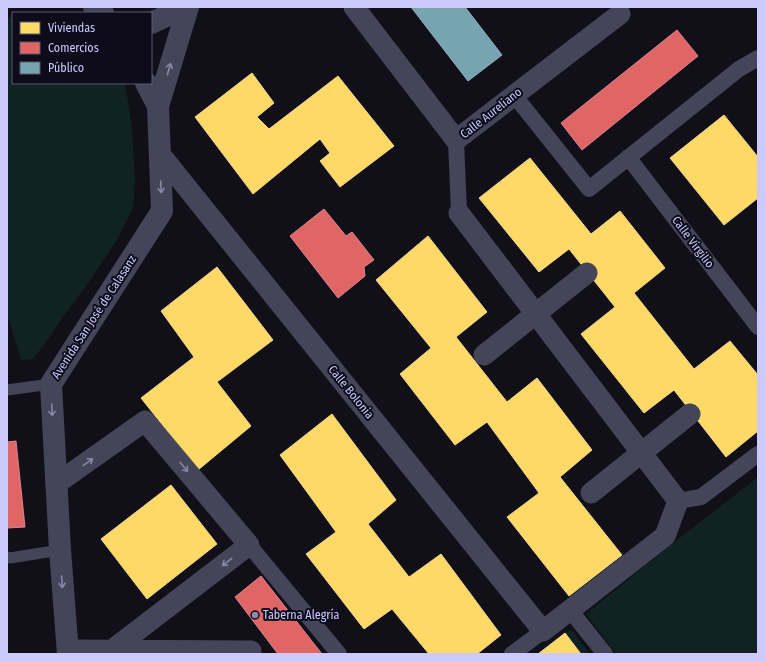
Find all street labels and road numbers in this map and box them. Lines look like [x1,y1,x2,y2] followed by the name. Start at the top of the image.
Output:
[458,85,524,141] street label: Calle Aureliano
[669,213,717,271] street label: Calle Virgilio
[49,252,139,381] street label: Avenida San José de Calasanz
[325,363,377,421] street label: Calle Bolonia

